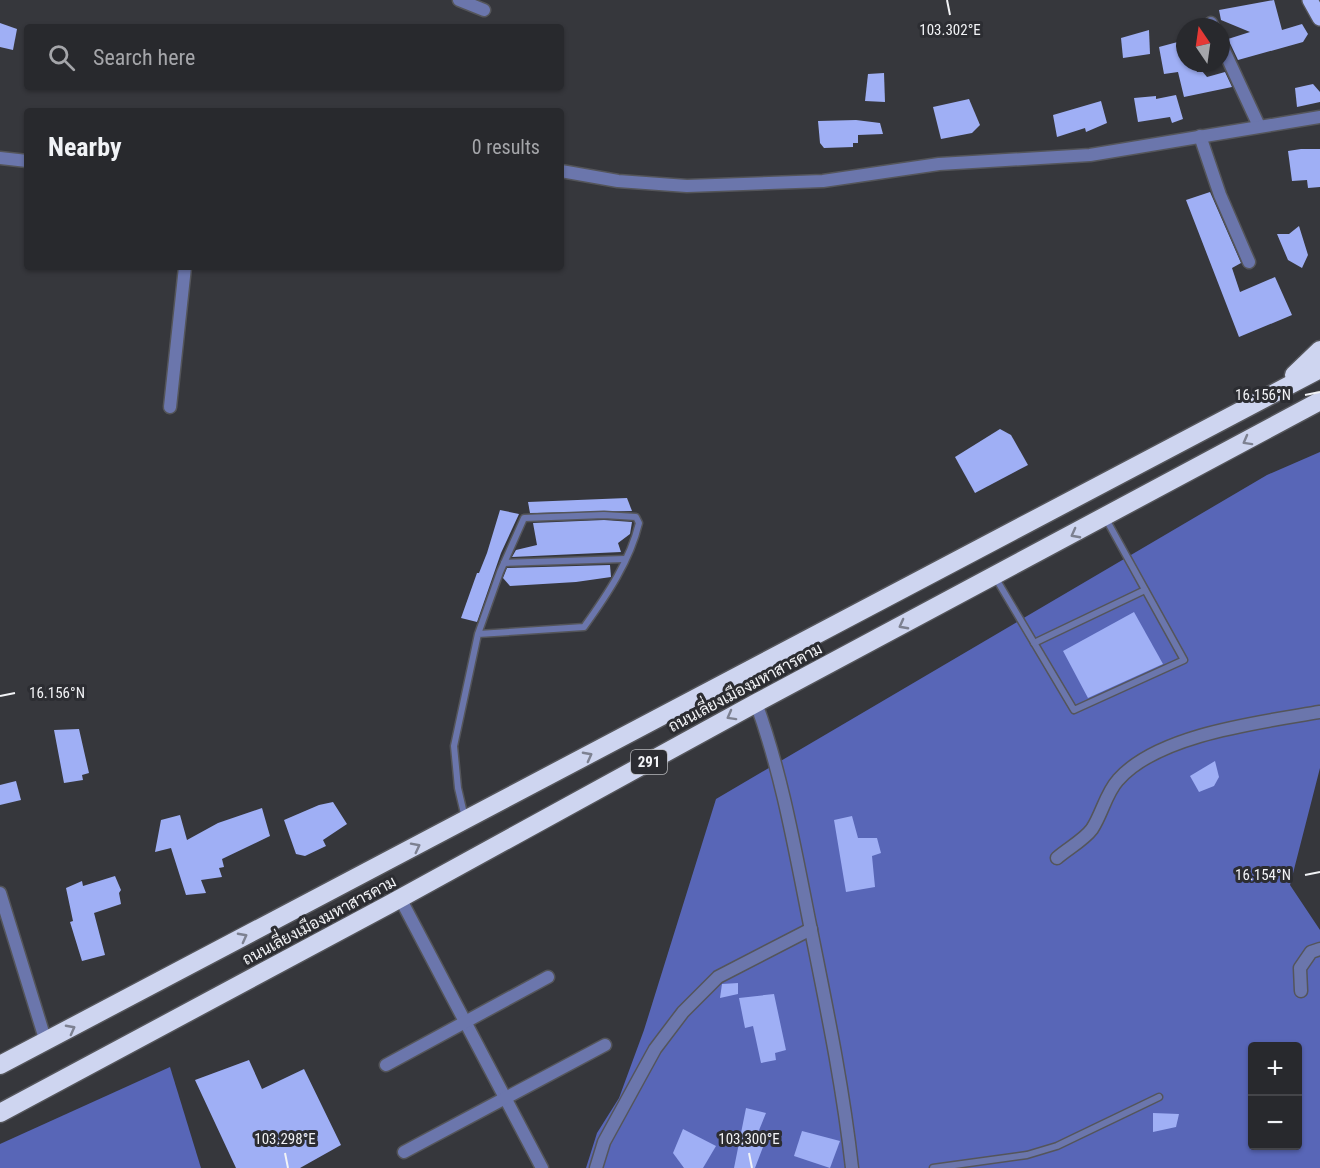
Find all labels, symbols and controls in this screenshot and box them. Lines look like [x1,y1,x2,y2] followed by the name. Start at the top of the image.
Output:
[1176,18,1230,72] north arrow
[919,21,981,39] text: 103.302°E
[24,24,564,90] search box
[45,41,78,74] icon: search
[93,45,195,70] text: Search here
[48,132,122,162] text: Nearby
[472,135,540,159] text: 0 results
[1235,386,1291,404] text: 16.156°N
[1243,434,1253,445] one-way arrow
[1071,527,1082,538] one-way arrow
[899,618,909,629] one-way arrow
[663,634,825,736] street label: ถนนเลี่ยงเมืองมหาสารคาม
[29,684,85,702] text: 16.156°N
[727,709,737,721] one-way arrow
[631,750,667,774] road number: 291
[582,752,593,763] one-way arrow
[410,843,421,855] one-way arrow
[1235,866,1291,884] text: 16.154°N
[237,867,399,969] street label: ถนนเลี่ยงเมืองมหาสารคาม
[236,933,247,944] one-way arrow
[64,1025,75,1036] one-way arrow
[1248,1042,1302,1150] map controls
[1248,1042,1302,1096] button: +
[1248,1096,1302,1150] button: −
[254,1130,316,1148] text: 103.298°E
[718,1130,780,1148] text: 103.300°E

